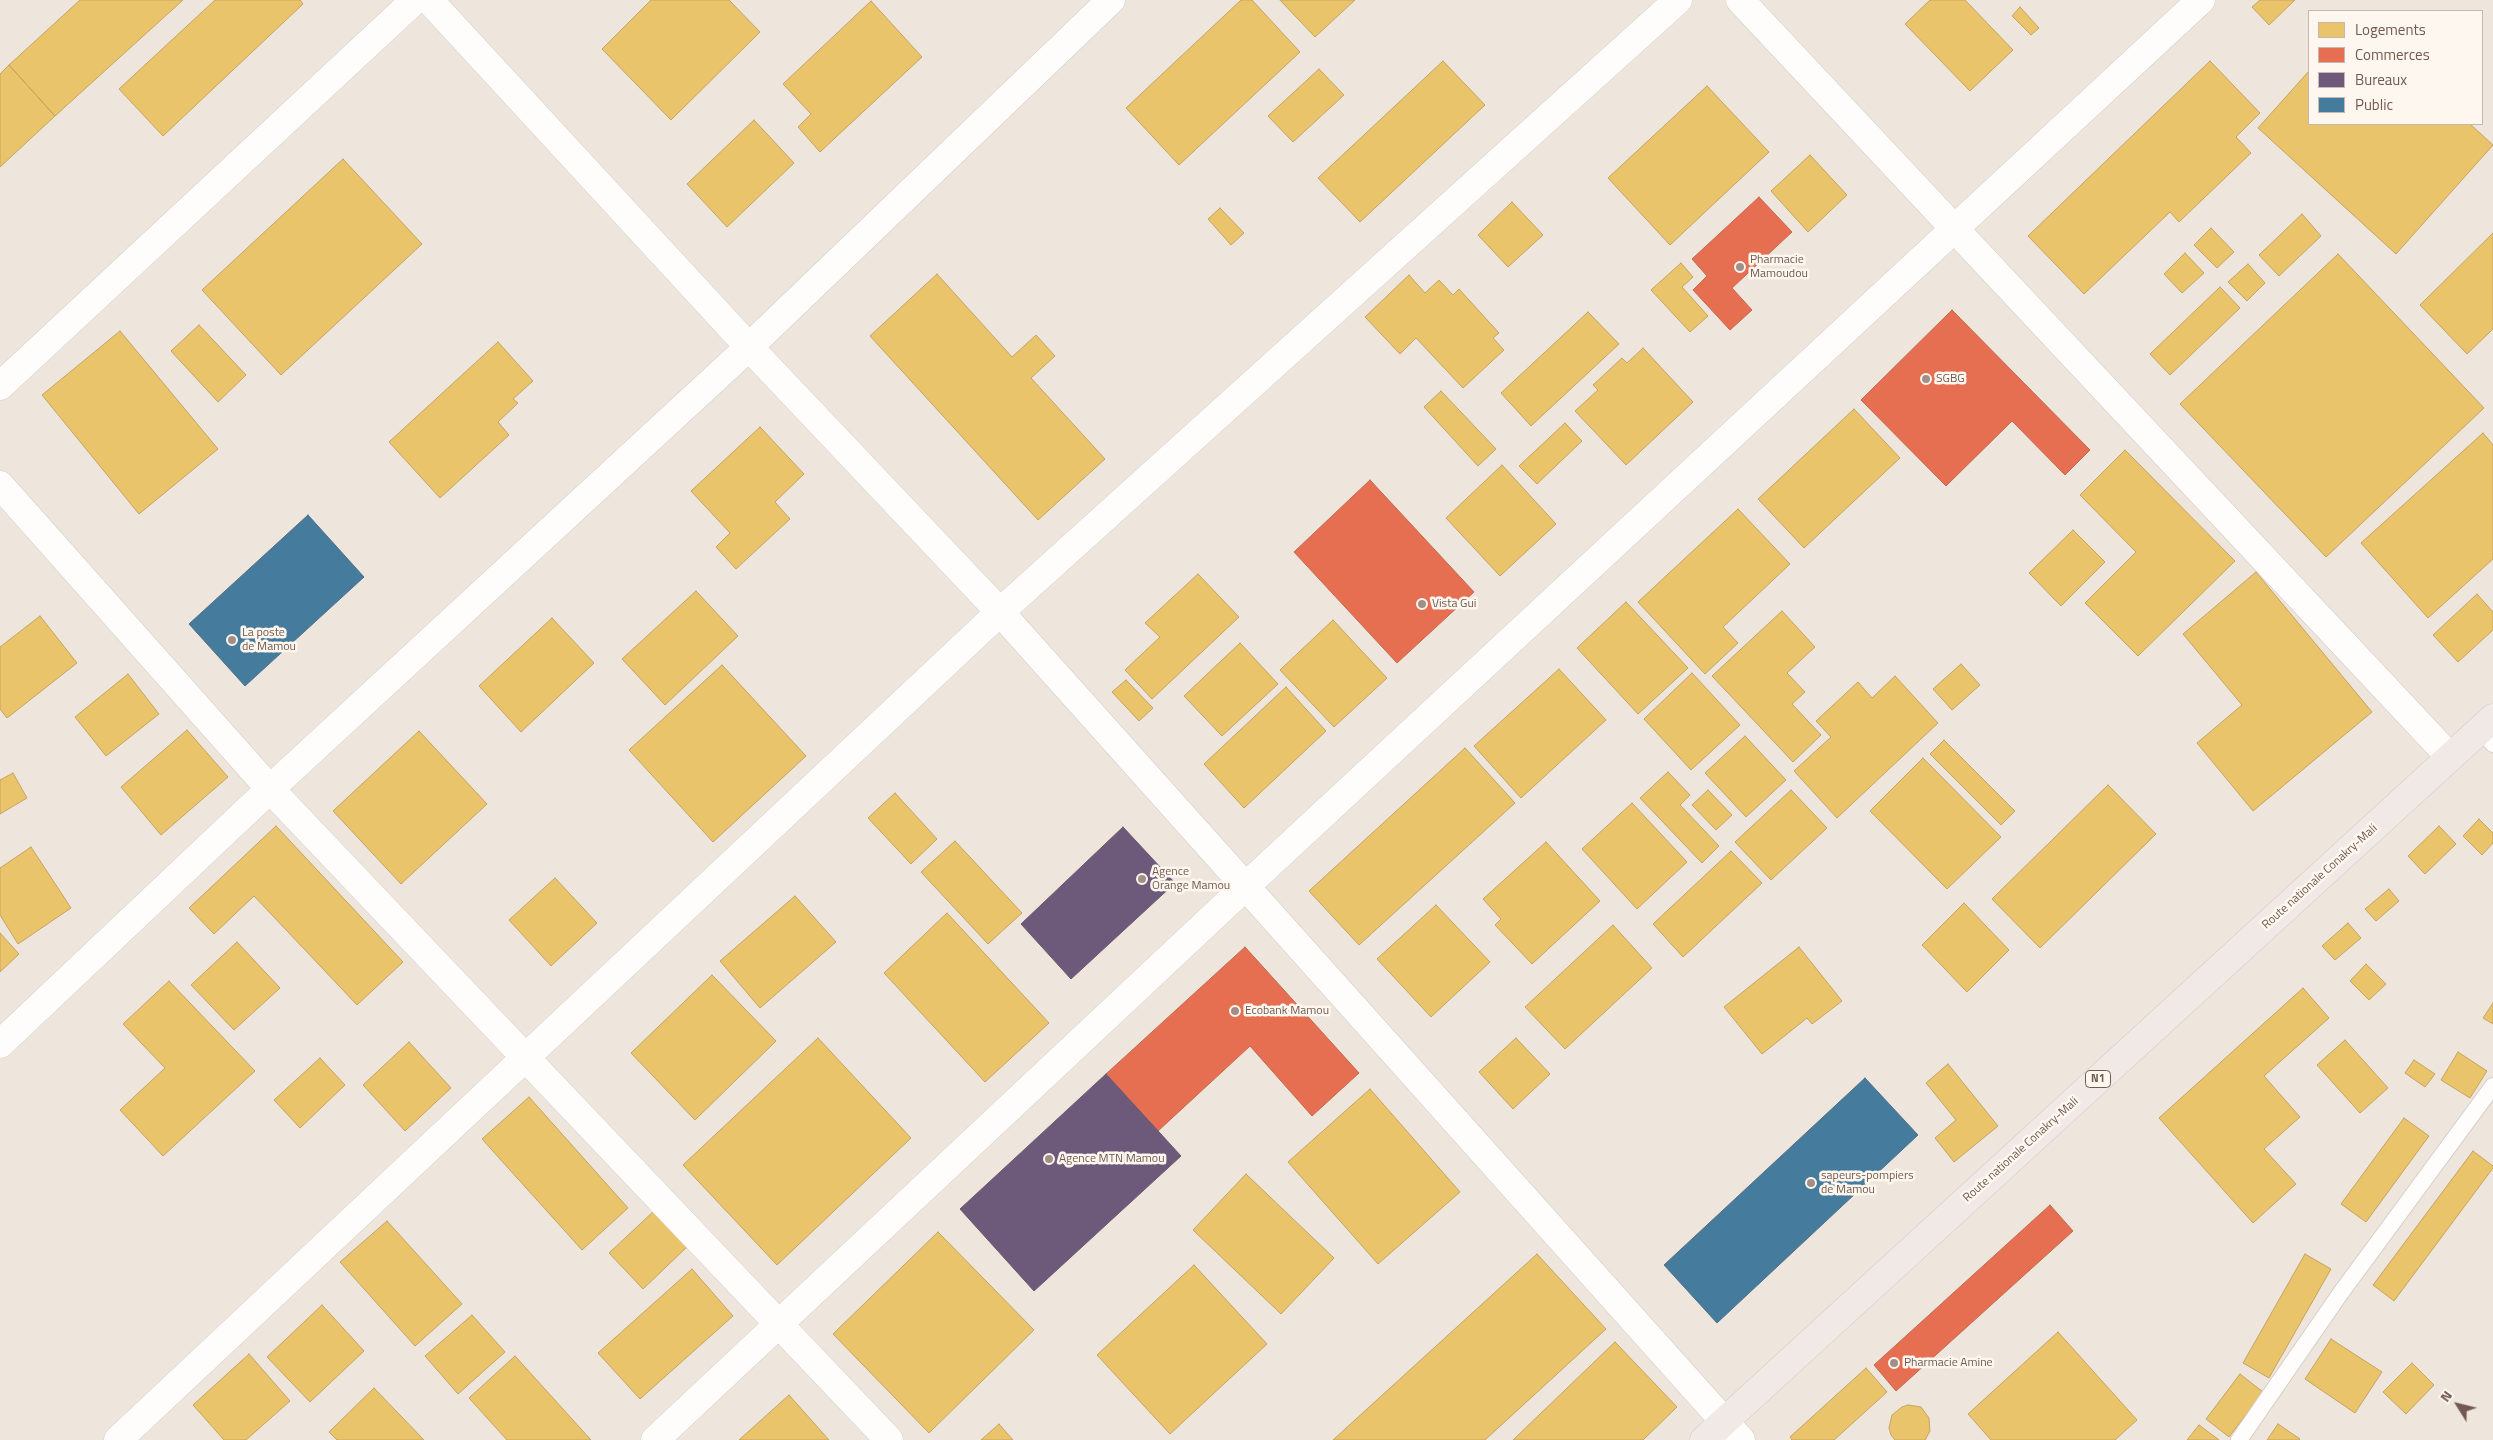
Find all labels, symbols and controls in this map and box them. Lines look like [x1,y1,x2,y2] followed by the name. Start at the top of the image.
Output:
[2308,10,2483,125] legend
[2355,18,2426,41] text: Logements
[2355,43,2430,66] text: Commerces
[2355,68,2407,91] text: Bureaux
[2355,93,2393,116] text: Public
[1750,253,1808,281] place label: Pharmacie Mamoudou
[1734,261,1746,273] marker: Pharmacie Mamoudou
[1936,372,1965,386] place label: SGBG
[1920,373,1932,385] marker: SGBG
[1432,597,1476,611] place label: Vista Gui
[1416,598,1428,610] marker: Vista Gui
[242,626,296,654] place label: La poste de Mamou
[226,634,238,646] marker: La poste de Mamou
[2259,821,2381,933] street label: Route nationale Conakry-Mali
[1152,865,1230,893] place label: Agence Orange Mamou
[1136,873,1148,885] marker: Agence Orange Mamou
[1245,1004,1329,1018] place label: Ecobank Mamou
[1229,1005,1241,1017] marker: Ecobank Mamou
[2086,1070,2110,1088] road number: N1
[1960,1094,2082,1206] street label: Route nationale Conakry-Mali
[1059,1152,1165,1166] place label: Agence MTN Mamou
[1043,1153,1055,1165] marker: Agence MTN Mamou
[1821,1169,1914,1197] place label: sapeurs-pompiers de Mamou
[1805,1177,1817,1189] marker: sapeurs-pompiers de Mamou
[1904,1356,1993,1370] place label: Pharmacie Amine
[1888,1357,1900,1369] marker: Pharmacie Amine
[2433,1380,2483,1430] north arrow
[2434,1386,2457,1406] text: N

